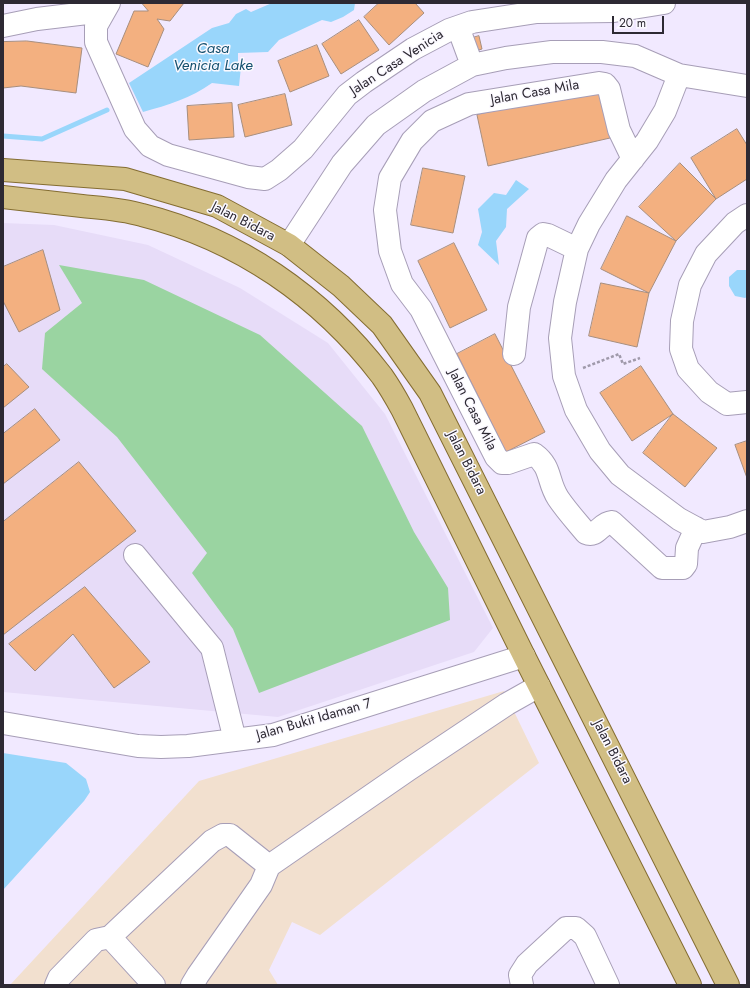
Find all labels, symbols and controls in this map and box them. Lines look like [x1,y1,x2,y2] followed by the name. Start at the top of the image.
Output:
[614,8,666,34] scale bar
[619,14,646,32] text: 20 m
[347,27,447,99] street label: Jalan Casa Venicia
[173,40,253,75] water label: Casa Venicia Lake
[490,77,580,109] street label: Jalan Casa Mila
[208,199,278,245] street label: Jalan Bidara
[444,366,500,454] street label: Jalan Casa Mila
[443,428,489,498] street label: Jalan Bidara
[255,696,373,744] street label: Jalan Bukit Idaman 7
[589,717,635,787] street label: Jalan Bidara

